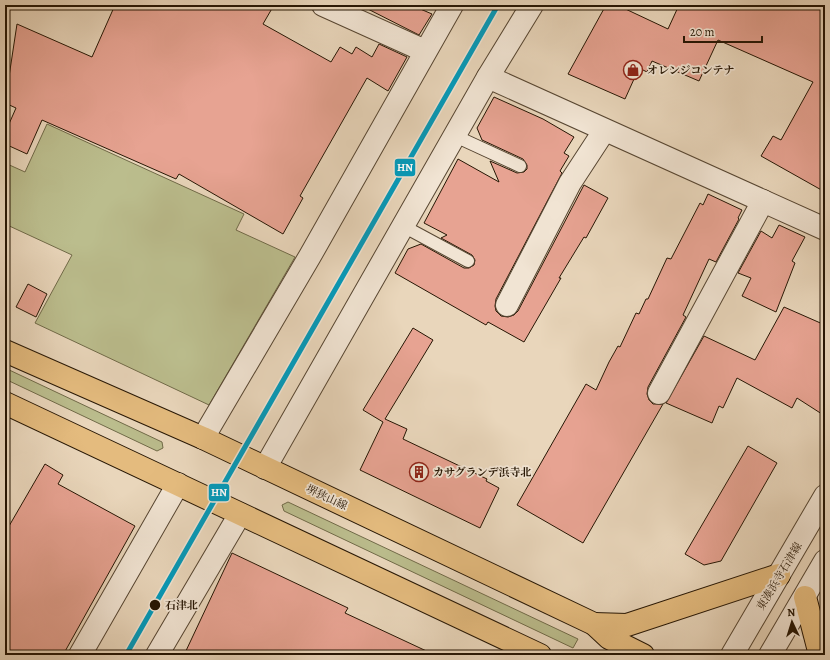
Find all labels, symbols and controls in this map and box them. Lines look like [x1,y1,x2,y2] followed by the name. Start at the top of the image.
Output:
[684,18,762,44] scale bar
[690,24,714,40] text: 20 m
[622,59,644,81] shop icon: オレンジコンテナ
[647,63,734,78] place label: オレンジコンテナ
[394,158,416,177] line badge: HN
[397,160,413,175] text: HN
[408,461,430,483] building icon: カサグランデ浜寺北
[433,465,532,480] place label: カサグランデ浜寺北
[304,481,350,514] street label: 堺狭山線
[208,483,230,502] line badge: HN
[211,485,227,500] text: HN
[753,539,806,613] street label: 東湊浜寺石津線
[148,598,162,612] marker: 石津北
[165,598,198,613] place label: 石津北
[772,602,812,642] north arrow
[787,605,796,620] text: N

